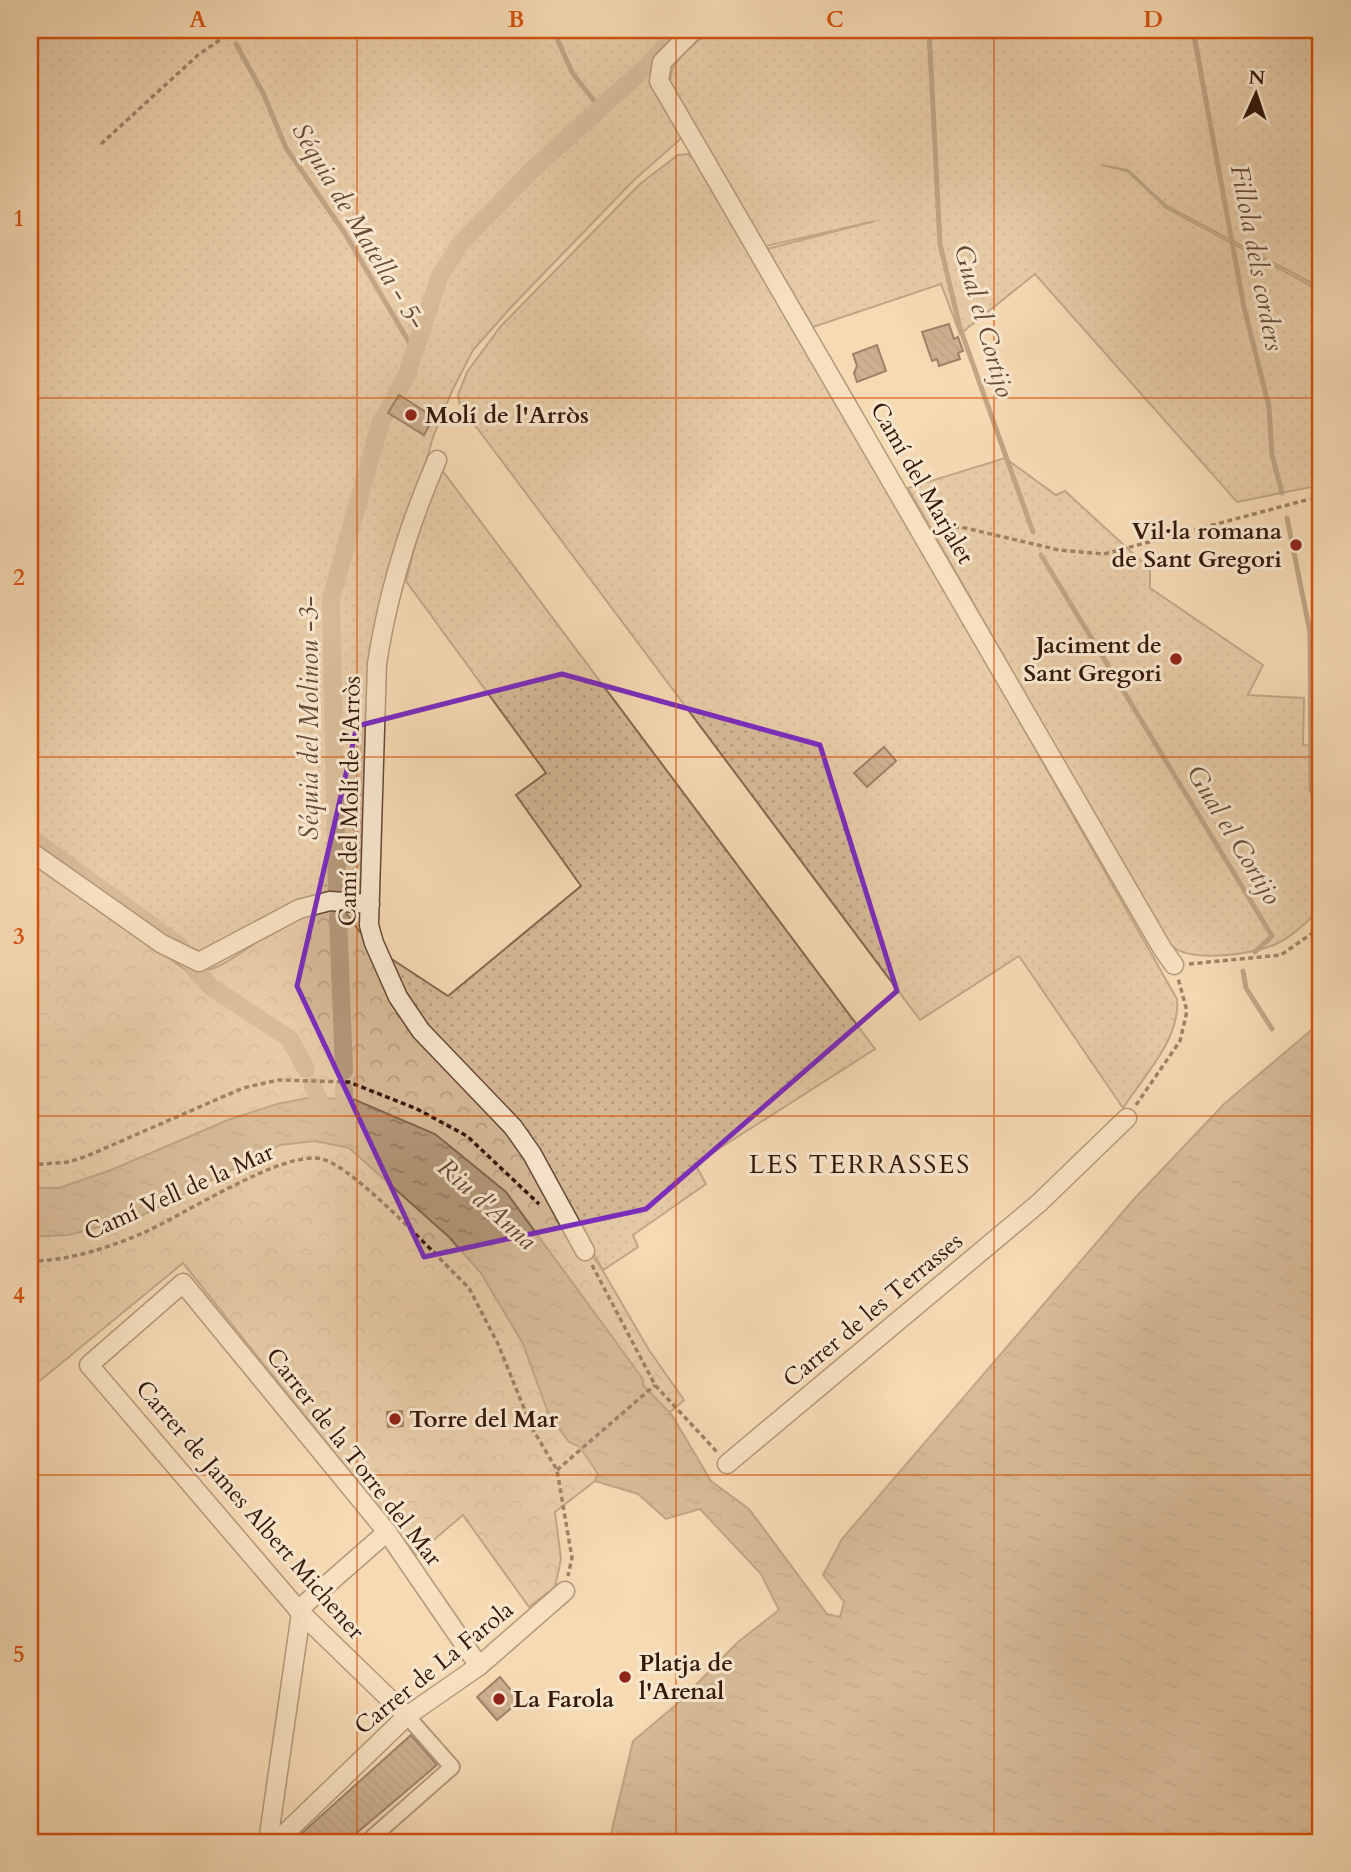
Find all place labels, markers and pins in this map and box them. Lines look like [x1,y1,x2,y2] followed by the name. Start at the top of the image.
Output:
[425,399,589,432] place label: Molí de l'Arròs
[403,407,419,423] marker: Molí de l'Arròs
[1112,515,1282,576] place label: Vil·la romana de Sant Gregori
[1288,537,1304,553] marker: Vil·la romana de Sant Gregori
[1024,629,1162,690] place label: Jaciment de Sant Gregori
[1168,651,1184,667] marker: Jaciment de Sant Gregori
[409,1403,559,1436] place label: Torre del Mar
[387,1411,403,1427] marker: Torre del Mar
[639,1647,733,1708] place label: Platja de l'Arenal
[617,1669,633,1685] marker: Platja de l'Arenal
[513,1683,614,1716] place label: La Farola
[491,1691,507,1707] marker: La Farola

